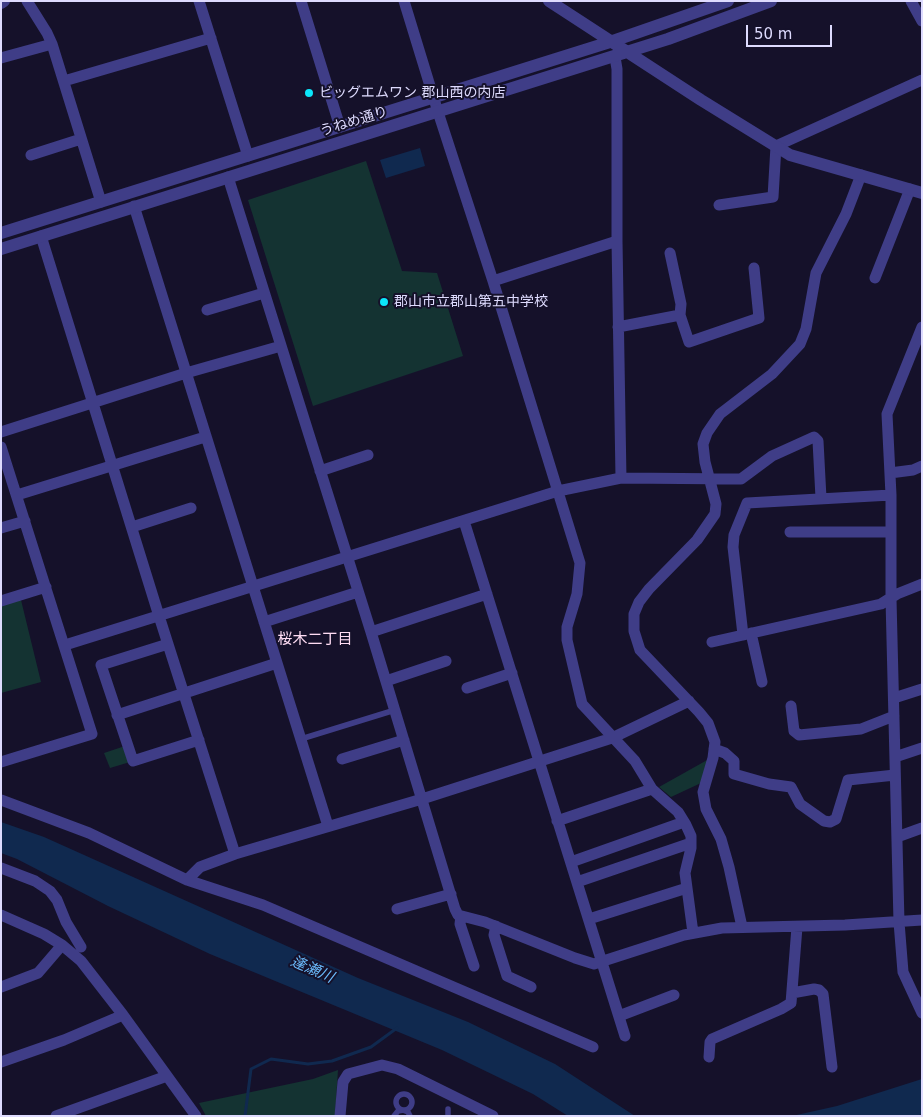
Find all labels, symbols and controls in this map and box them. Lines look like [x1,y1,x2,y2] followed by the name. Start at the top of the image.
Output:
[748,15,834,47] scale bar
[754,25,792,43] text: 50 m
[319,85,505,101] place label: ビッグエムワン 郡山西の内店
[303,87,315,99] marker: ビッグエムワン 郡山西の内店
[318,104,390,140] street label: うねめ通り
[394,294,548,310] place label: 郡山市立郡山第五中学校
[378,296,390,308] marker: 郡山市立郡山第五中学校
[278,631,352,649] district label: 桜木二丁目
[288,953,336,987] water label: 逢瀬川

